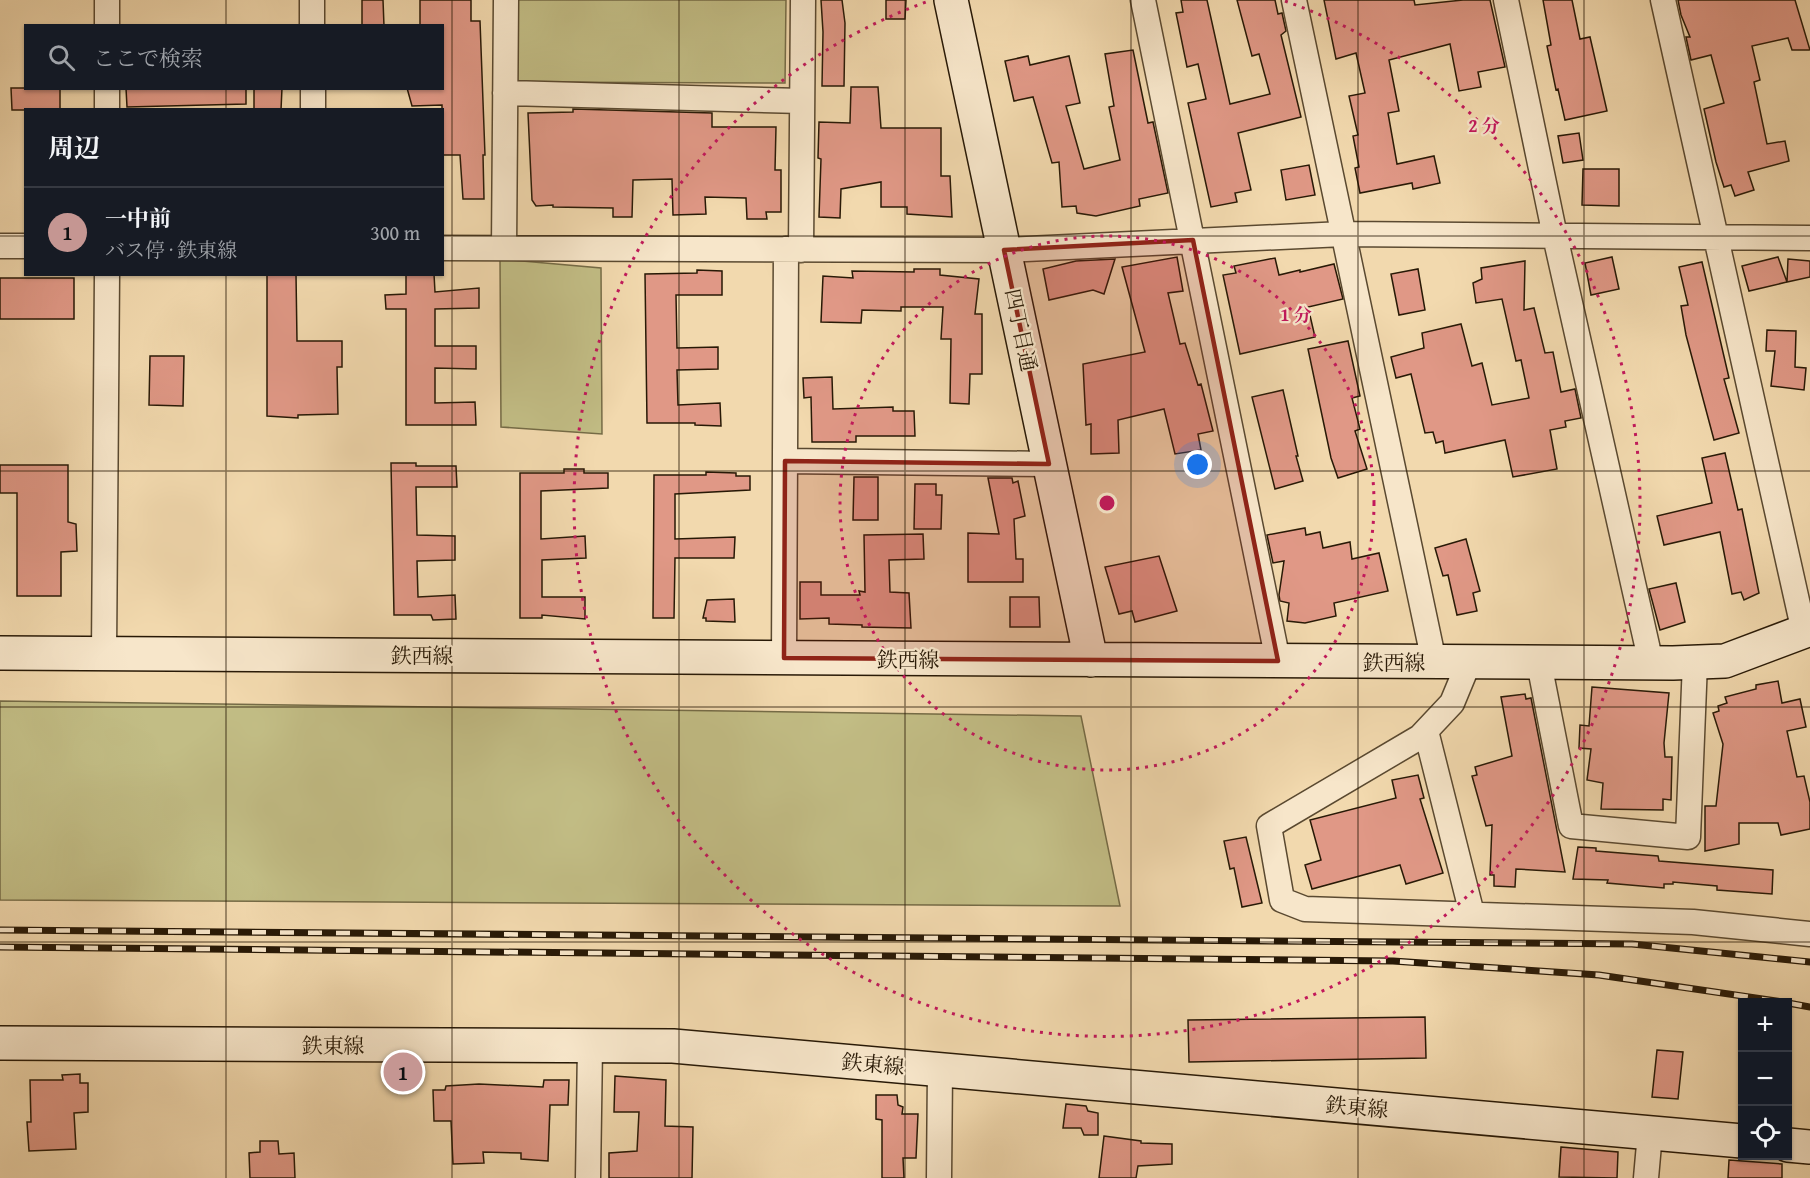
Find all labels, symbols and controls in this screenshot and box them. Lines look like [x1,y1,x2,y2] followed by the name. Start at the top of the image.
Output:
[24,24,444,90] search box
[45,41,78,74] icon: search
[93,42,203,74] text: ここで検索
[1468,112,1500,139] text: 2 分
[48,128,100,167] text: 周辺
[105,202,171,234] text: 一中前
[62,218,73,247] text: 1
[370,218,420,247] text: 300 m
[105,235,237,264] text: バス停 · 鉄東線
[997,286,1045,374] street label: 四丁目通
[1280,301,1312,328] text: 1 分
[1183,450,1212,479] your location
[1097,493,1117,513] centre of rings
[391,640,454,671] street label: 鉄西線
[877,644,940,675] street label: 鉄西線
[1363,647,1426,678] street label: 鉄西線
[1738,998,1792,1160] map controls
[1738,998,1792,1052] button: +
[302,1030,365,1061] street label: 鉄東線
[840,1046,906,1082] street label: 鉄東線
[384,1050,422,1094] pin: 1
[1738,1052,1792,1106] button: −
[1324,1089,1390,1125] street label: 鉄東線
[1738,1106,1792,1160] button: locate

